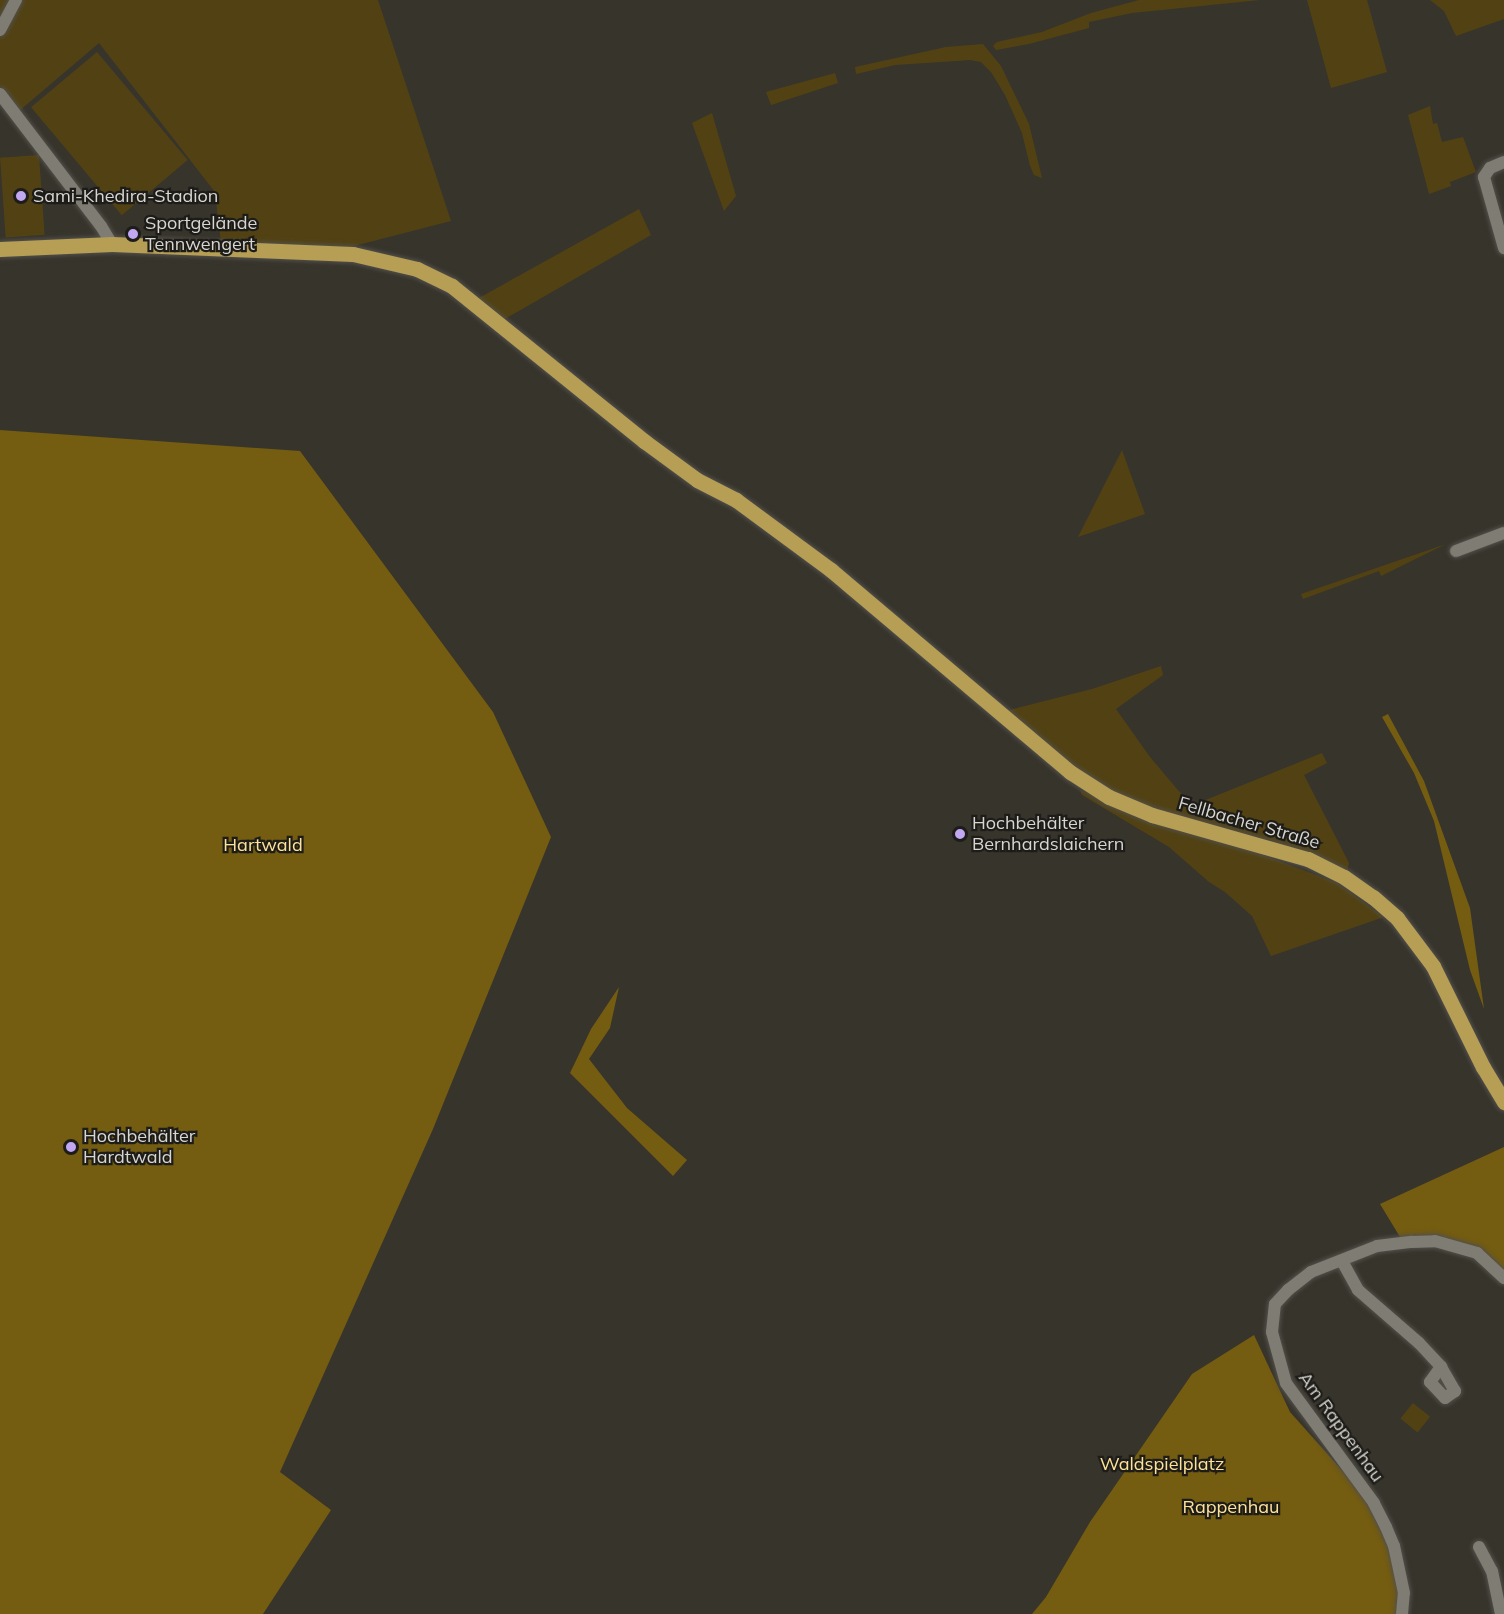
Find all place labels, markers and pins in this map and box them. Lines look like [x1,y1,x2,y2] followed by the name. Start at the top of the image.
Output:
[33,185,218,207] place label: Sami-Khedira-Stadion
[14,189,28,203] marker: Sami-Khedira-Stadion
[145,213,257,256] place label: Sportgelände Tennwengert
[126,227,140,241] marker: Sportgelände Tennwengert
[972,813,1124,856] place label: Hochbehälter Bernhardslaichern
[953,827,967,841] marker: Hochbehälter Bernhardslaichern
[83,1126,195,1168] place label: Hochbehälter Hardtwald
[64,1140,78,1154] marker: Hochbehälter Hardtwald

